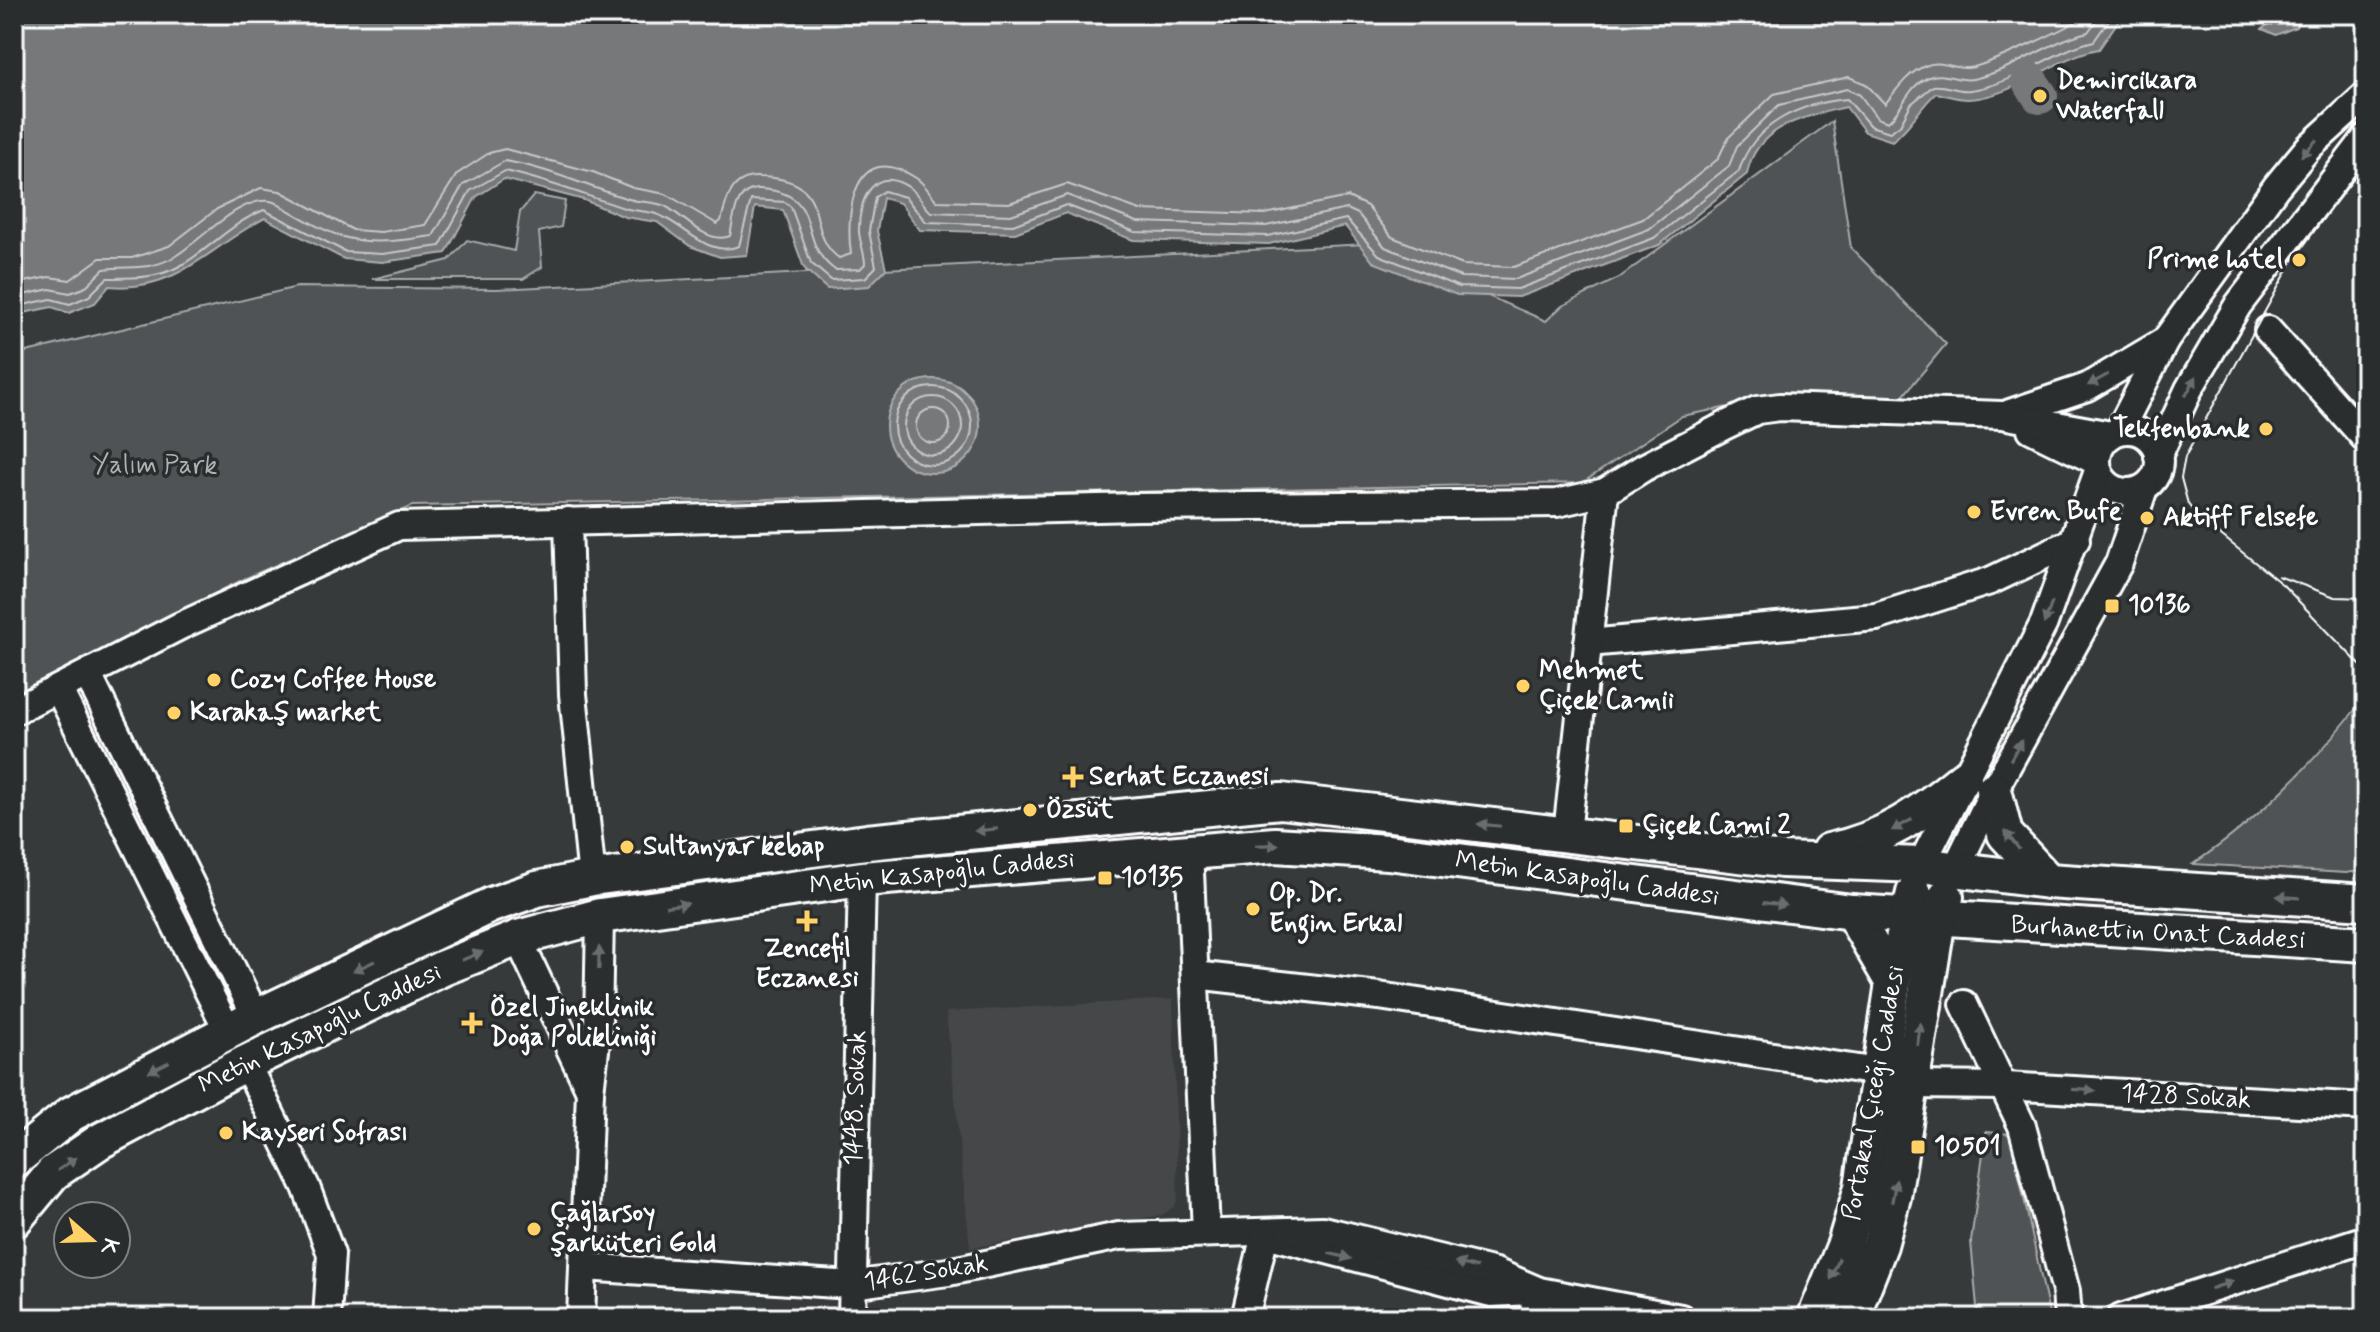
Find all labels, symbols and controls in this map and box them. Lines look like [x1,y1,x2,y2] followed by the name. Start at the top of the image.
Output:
[2055,64,2197,128] place label: Demircikara Waterfall
[2031,87,2049,105] marker: Demircikara Waterfall
[2300,138,2318,157] one-way arrow
[2147,243,2283,277] place label: Prime hotel
[2290,251,2308,269] marker: Prime hotel
[2087,373,2109,387] one-way arrow
[2185,374,2198,397] one-way arrow
[2113,412,2250,446] place label: Tekfenbank
[2257,420,2275,438] marker: Tekfenbank
[93,449,217,483] park label: Yalım Park
[1990,495,2122,529] place label: Evren Bufe
[2163,501,2318,535] place label: Aktiff Felsefe
[1965,503,1983,521] marker: Evren Bufe
[2138,509,2156,527] marker: Aktiff Felsefe
[2128,589,2191,623] place label: 10136
[2103,597,2121,615] marker: 10136
[2041,601,2054,625] one-way arrow
[1539,654,1674,718] place label: Mehmet Çiçek Camii
[230,663,436,697] place label: Cozy Coffee House
[205,671,223,689] marker: Cozy Coffee House
[1514,677,1532,695] marker: Mehmet Çiçek Camii
[190,696,382,730] place label: Karakaş market
[165,704,183,722] marker: Karakaş market
[2009,739,2022,762] one-way arrow
[1089,760,1269,794] place label: Serhat Eczanesi
[1064,768,1082,786] marker: Serhat Eczanesi
[1046,793,1114,827] place label: Özsüt
[1021,801,1039,819] marker: Özsüt
[1642,809,1790,843] place label: Çiçek Cami 2
[1617,817,1635,835] marker: Çiçek Cami 2
[1890,818,1913,832] one-way arrow
[1476,819,1501,832] one-way arrow
[973,823,998,836] one-way arrow
[2004,829,2020,851] one-way arrow
[643,830,824,864] place label: Sultanyar kebap
[618,838,636,856] marker: Sultanyar kebap
[1255,839,1280,852] one-way arrow
[808,842,1076,904] street label: Metin Kasapoğlu Caddesi
[1453,844,1721,914] street label: Metin Kasapoğlu Caddesi
[1121,861,1183,895] place label: 10135
[1096,869,1114,887] marker: 10135
[1269,877,1402,944] place label: Op. Dr. Engin Erkal
[2275,890,2300,903] one-way arrow
[665,898,690,911] one-way arrow
[1763,898,1788,911] one-way arrow
[1244,900,1262,918] marker: Op. Dr. Engin Erkal
[2010,908,2306,958] street label: Burhanettin Onat Caddesi
[798,912,816,930] marker: Zencefil Eczanesi
[755,932,859,996] place label: Zencefil Eczanesi
[593,945,606,970] one-way arrow
[460,950,484,963] one-way arrow
[193,955,447,1103] street label: Metin Kasapoğlu Caddesi
[352,959,376,973] one-way arrow
[1835,963,1913,1223] street label: Portakal Çiceği Caddesi
[490,991,657,1056] place label: Özel Jineklinik Doğa Polikliniği
[461,1012,483,1034] marker: Özel Jineklinik Doğa Polikliniği
[1913,1021,1926,1046] one-way arrow
[837,1030,875,1166] street label: 1448. Sokak
[147,1060,170,1074] one-way arrow
[2120,1077,2252,1117] street label: 1428 Sokak
[2072,1084,2097,1097] one-way arrow
[242,1116,408,1150] place label: Kayseri Sofrası
[217,1124,235,1142] marker: Kayseri Sofrası
[1934,1130,2001,1164] place label: 10501
[1909,1138,1927,1156] marker: 10501
[56,1156,77,1171] one-way arrow
[1888,1179,1900,1204] one-way arrow
[550,1197,716,1261] place label: Çağlarsoy şarküteri Gold
[52,1200,132,1280] north arrow
[525,1220,543,1238] marker: Çağlarsoy şarküteri Gold
[93,1234,125,1259] text: K
[862,1246,991,1300] street label: 1462 Sokak
[1328,1250,1353,1262] one-way arrow
[1828,1257,1841,1281] one-way arrow
[1453,1259,1478,1271] one-way arrow
[2210,1279,2234,1291] one-way arrow

